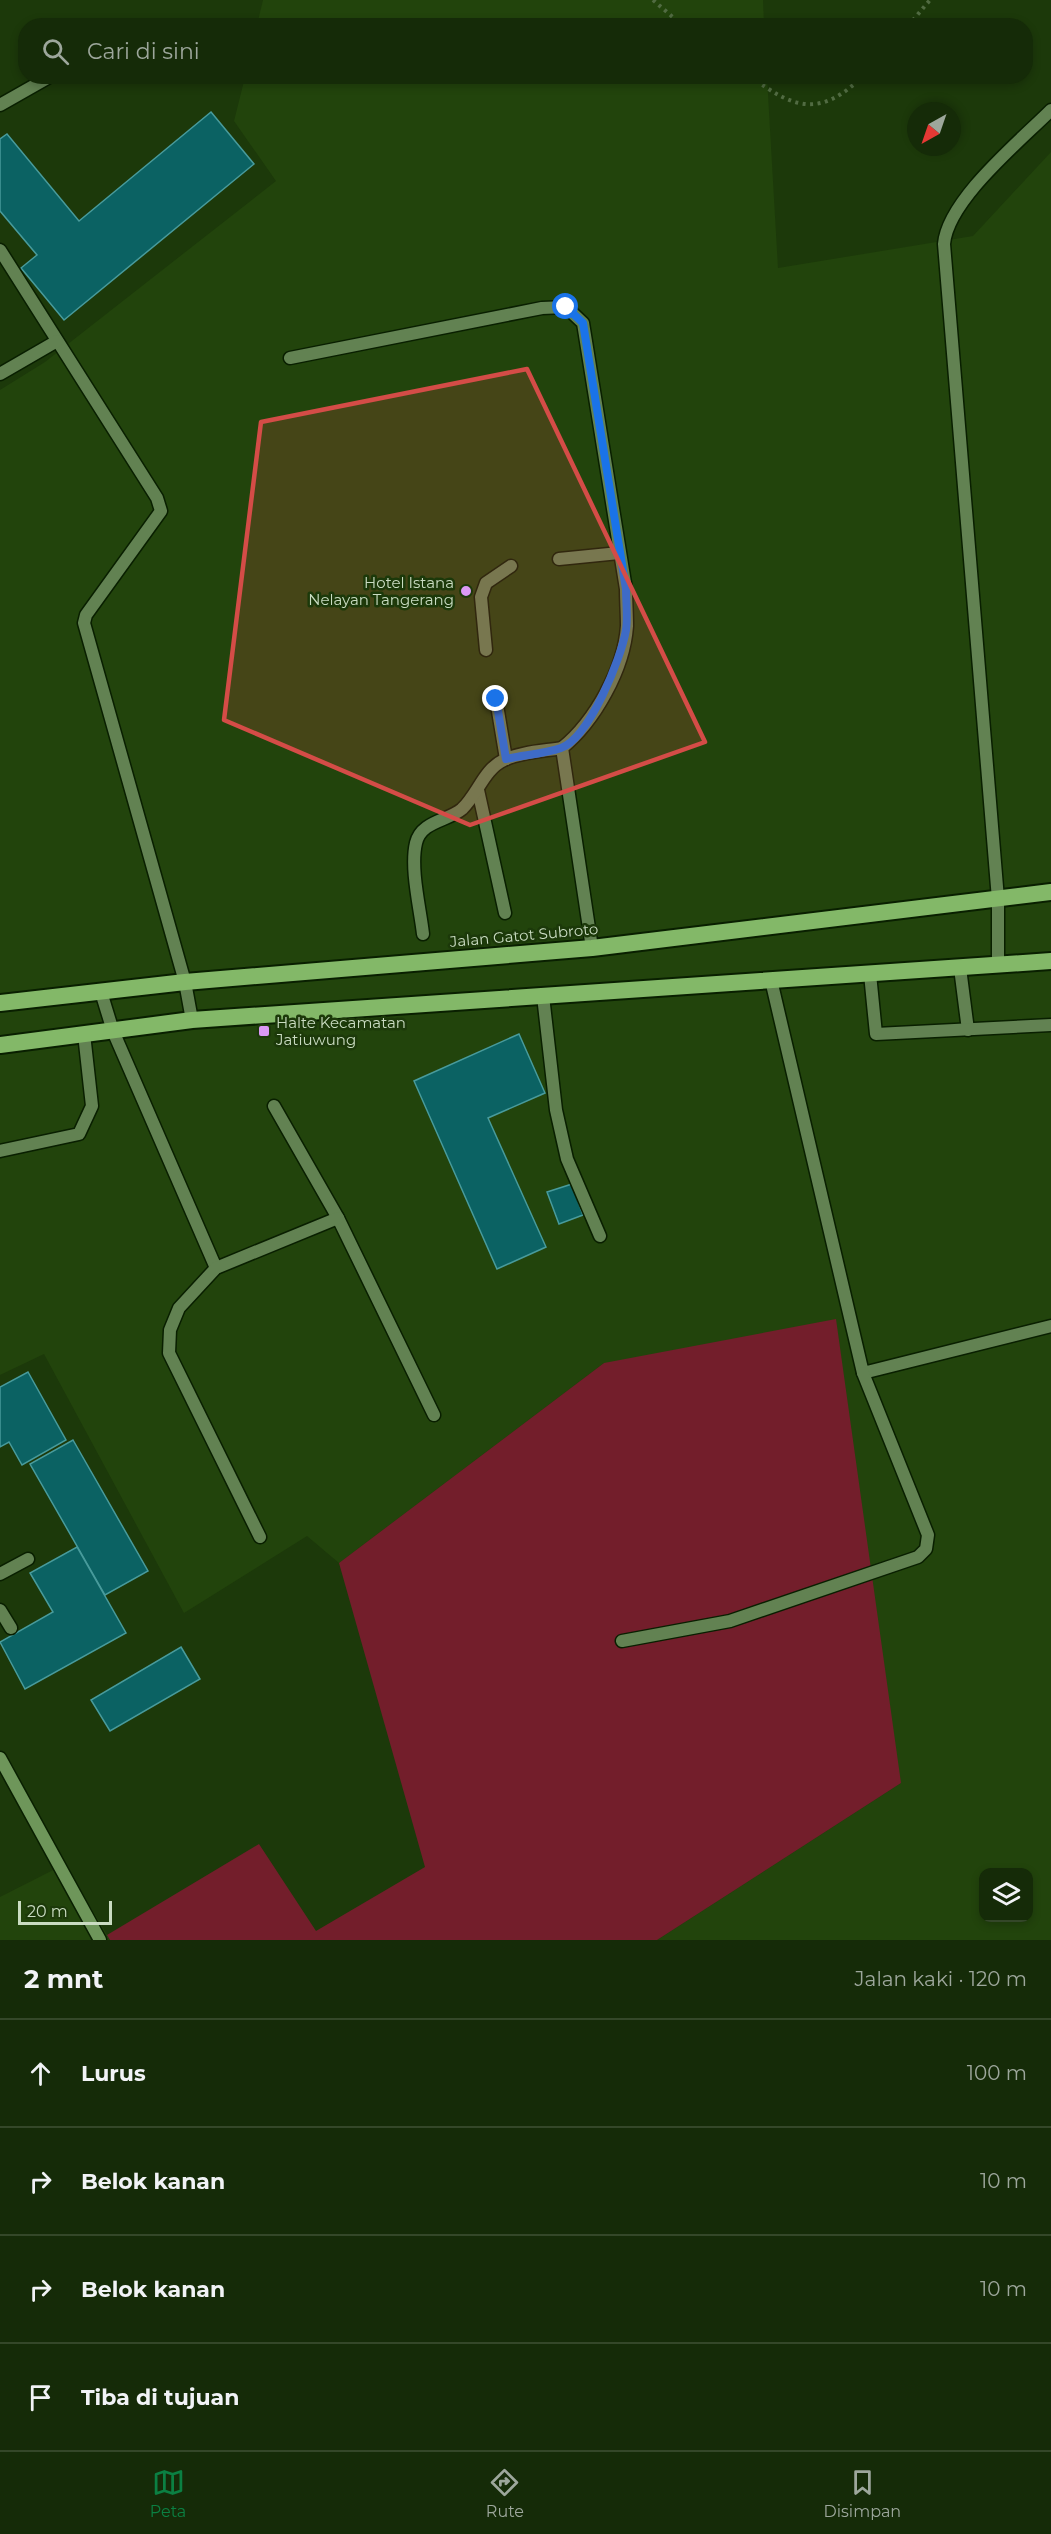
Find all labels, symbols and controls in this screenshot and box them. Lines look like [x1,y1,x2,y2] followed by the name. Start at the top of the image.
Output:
[18,18,1033,84] search box
[39,35,72,68] icon: search
[87,38,200,65] text: Cari di sini
[907,102,961,156] north arrow
[552,293,578,319] route start
[308,573,454,609] place label: Hotel Istana Nelayan Tangerang
[459,584,473,598] marker: Hotel Istana Nelayan Tangerang
[482,685,508,711] route end
[448,919,599,951] street label: Jalan Gatot Subroto
[275,1013,406,1049] place label: Halte Kecamatan Jatiuwung
[257,1024,271,1038] marker: Halte Kecamatan Jatiuwung
[979,1868,1033,1922] map controls
[979,1868,1033,1922] button: layers
[18,1898,112,1926] scale bar
[27,1902,68,1921] text: 20 m
[24,1963,103,1995] text: 2 mnt
[855,1967,1027,1991] text: Jalan kaki · 120 m
[24,2057,57,2090] icon: ahead
[81,2060,146,2087] text: Lurus
[967,2061,1027,2085] text: 100 m
[24,2165,57,2198] icon: right
[81,2168,225,2195] text: Belok kanan
[980,2169,1027,2193] text: 10 m
[24,2273,57,2306] icon: right
[81,2276,225,2303] text: Belok kanan
[980,2277,1027,2301] text: 10 m
[24,2381,57,2414] icon: arrive
[81,2384,239,2411] text: Tiba di tujuan
[150,2466,186,2521] tab: Peta
[486,2466,524,2521] tab: Rute
[824,2466,901,2521] tab: Disimpan

